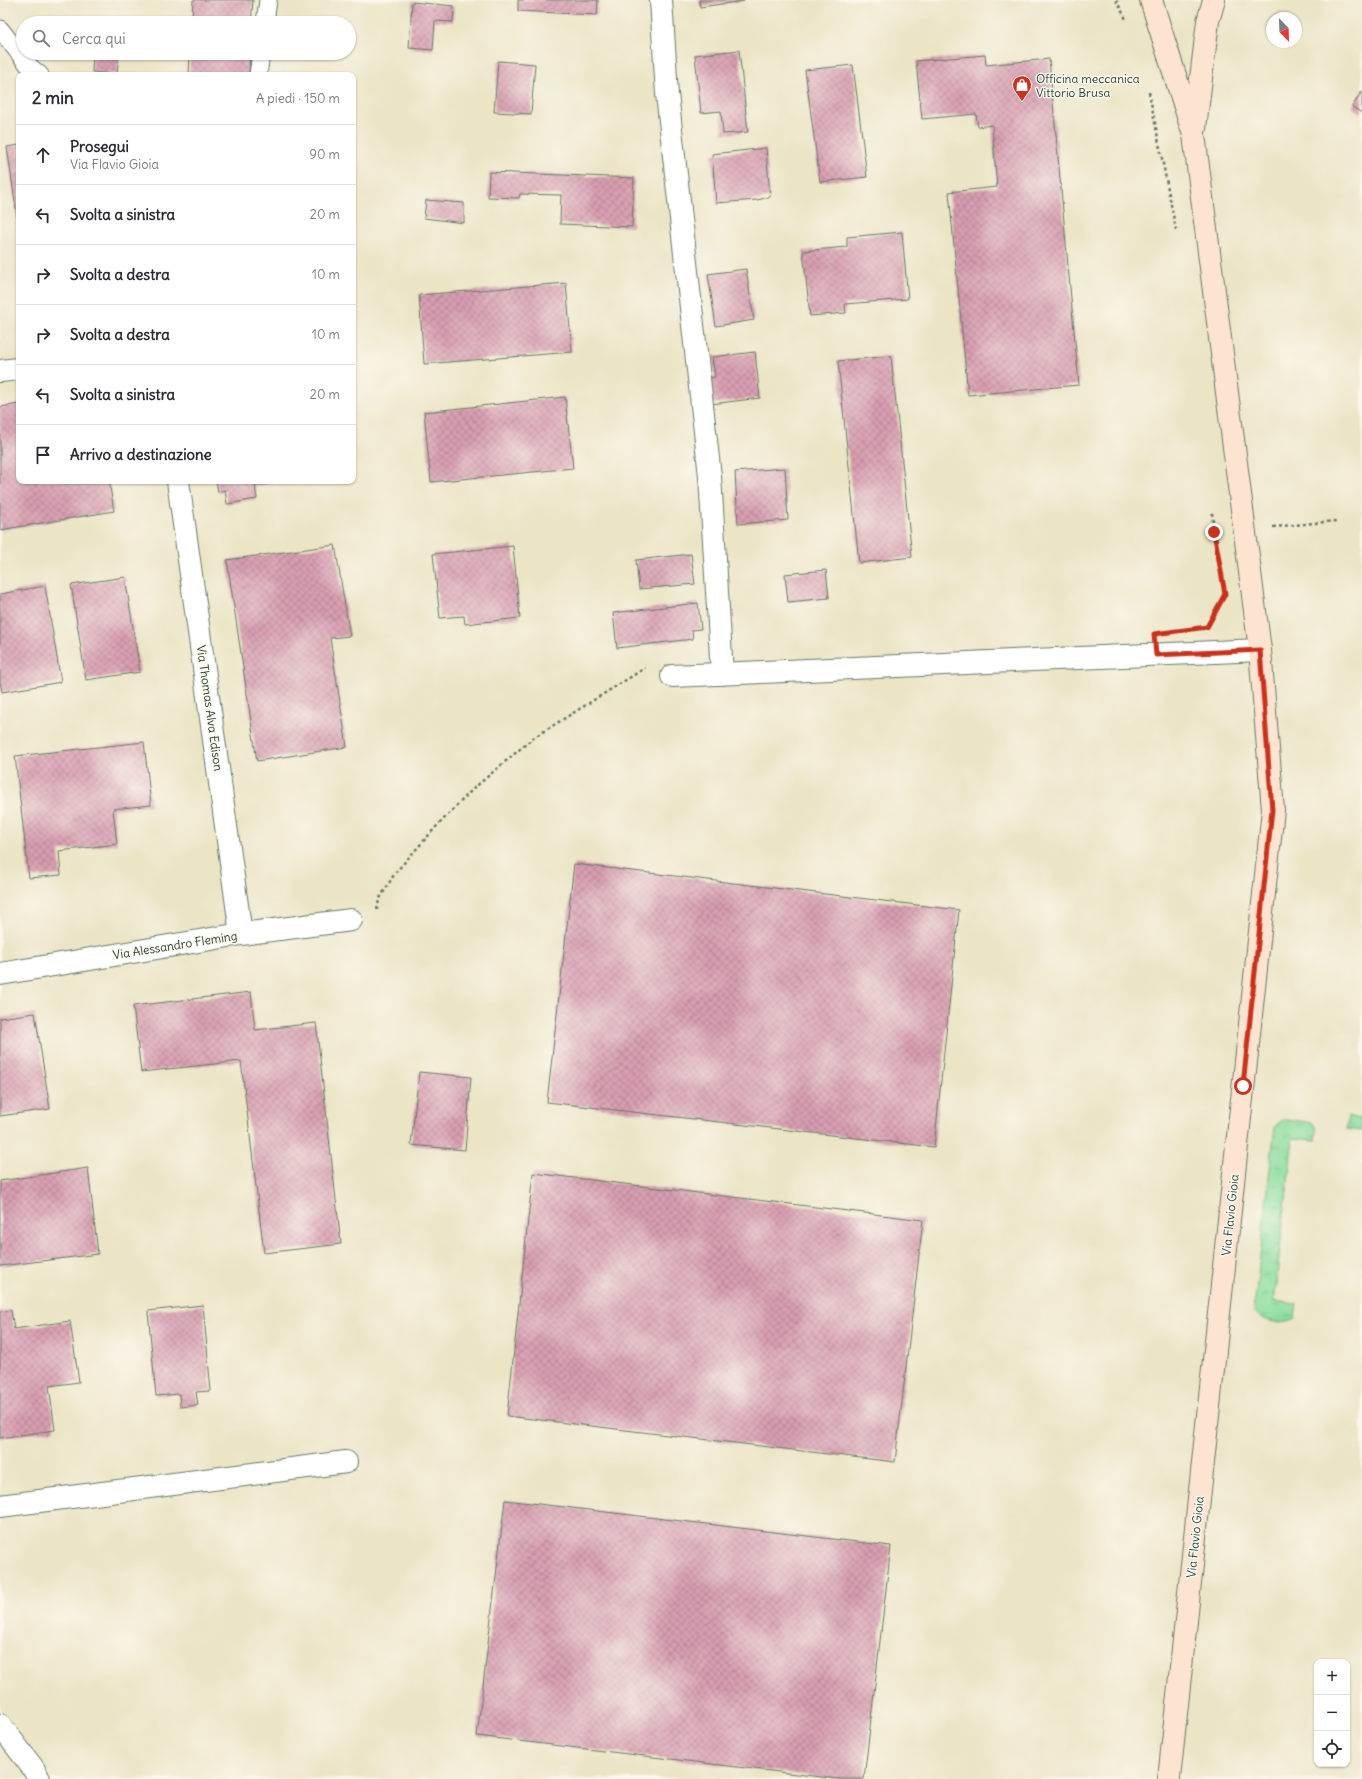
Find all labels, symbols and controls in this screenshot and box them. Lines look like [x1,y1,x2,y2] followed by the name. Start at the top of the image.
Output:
[1266,12,1302,48] north arrow
[16,16,356,60] search box
[30,27,52,49] icon: search
[62,29,126,48] text: Cerca qui
[1036,71,1140,100] place label: Officina meccanica Vittorio Brusa
[1011,74,1033,102] shop icon: Officina meccanica Vittorio Brusa
[32,87,74,109] text: 2 min
[256,90,340,107] text: A piedi · 150 m
[70,137,129,156] text: Prosegui
[32,144,54,166] icon: ahead
[309,146,340,163] text: 90 m
[70,156,159,173] text: Via Flavio Gioia
[32,204,54,226] icon: left
[70,205,175,224] text: Svolta a sinistra
[310,206,340,223] text: 20 m
[32,264,54,286] icon: right
[70,265,170,284] text: Svolta a destra
[312,266,340,283] text: 10 m
[32,324,54,346] icon: right
[70,325,170,344] text: Svolta a destra
[312,326,340,343] text: 10 m
[32,384,54,406] icon: left
[70,385,175,404] text: Svolta a sinistra
[310,386,340,403] text: 20 m
[32,444,54,466] icon: arrive
[70,445,212,464] text: Arrivo a destinazione
[1205,523,1223,541] route end
[194,644,226,772] street label: Via Thomas Alva Edison
[112,928,238,962] street label: Via Alessandro Fleming
[1234,1077,1252,1095] route start
[1218,1173,1242,1257] street label: Via Flavio Gioia
[1183,1495,1207,1579] street label: Via Flavio Gioia
[1314,1659,1350,1767] map controls
[1314,1659,1350,1695] button: +
[1314,1695,1350,1731] button: −
[1314,1731,1350,1767] button: locate

